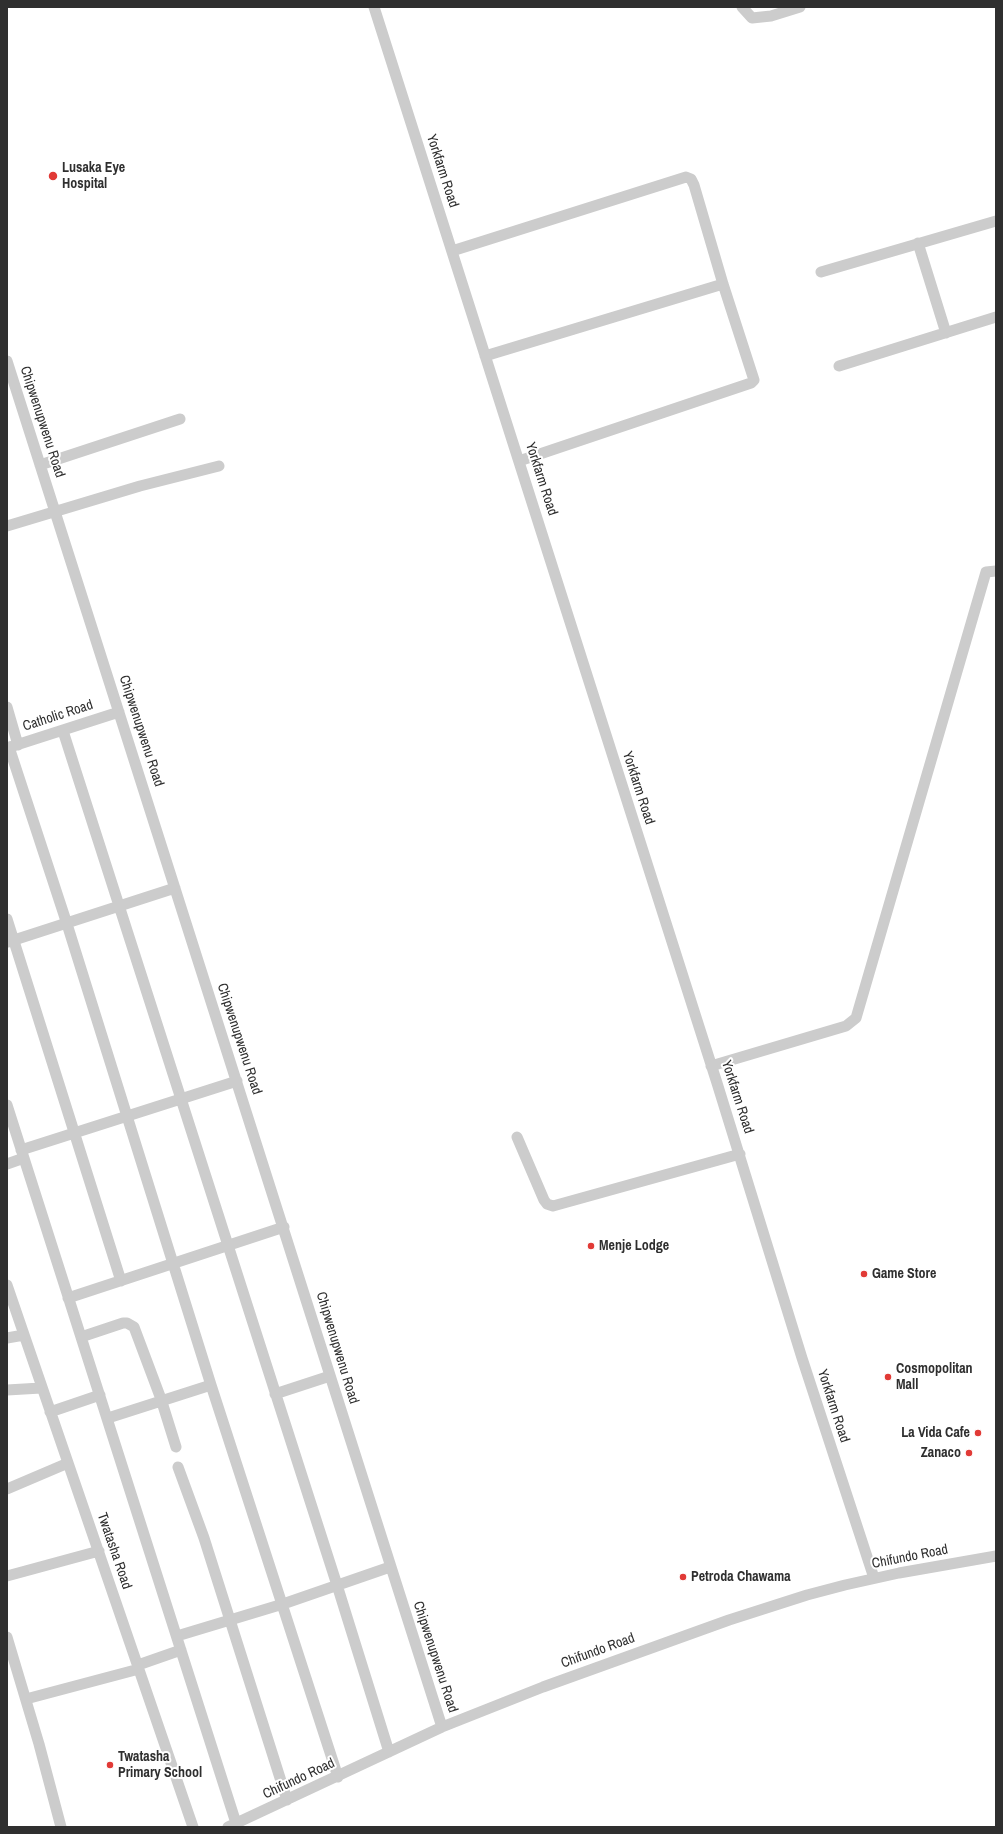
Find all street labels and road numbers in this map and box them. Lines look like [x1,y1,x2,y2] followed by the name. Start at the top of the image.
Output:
[422,132,462,210] street label: Yorkfarm Road
[16,364,68,480] street label: Chipwenupwenu Road
[521,440,561,518] street label: Yorkfarm Road
[115,673,167,789] street label: Chipwenupwenu Road
[21,697,95,735] street label: Catholic Road
[618,749,658,827] street label: Yorkfarm Road
[213,981,265,1097] street label: Chipwenupwenu Road
[717,1058,757,1136] street label: Yorkfarm Road
[312,1290,362,1406] street label: Chipwenupwenu Road
[813,1367,853,1445] street label: Yorkfarm Road
[93,1511,135,1591] street label: Twatasha Road
[870,1541,950,1573] street label: Chifundo Road
[409,1599,461,1715] street label: Chipwenupwenu Road
[559,1630,637,1672] street label: Chifundo Road
[260,1755,338,1803] street label: Chifundo Road

